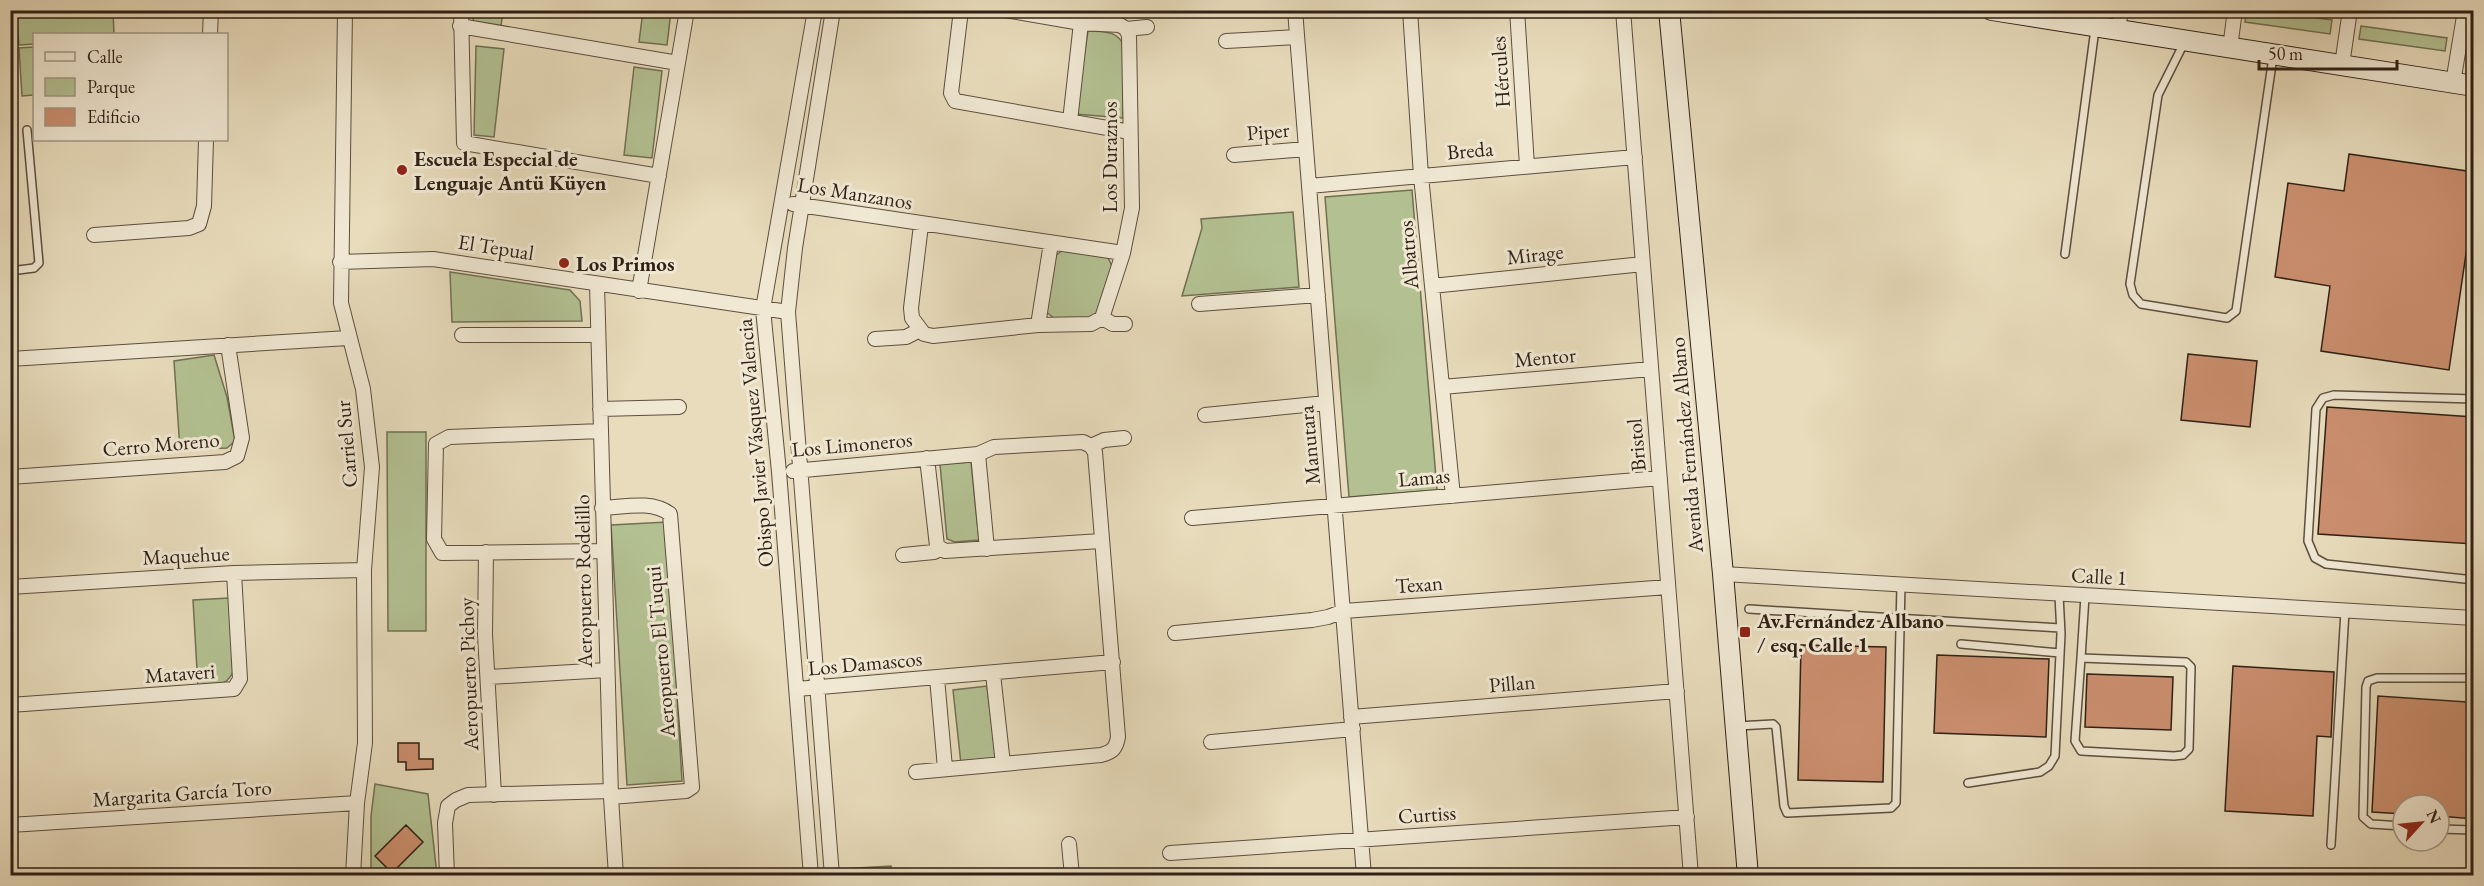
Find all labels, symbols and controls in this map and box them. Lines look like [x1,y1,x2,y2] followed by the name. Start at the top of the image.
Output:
[33,33,228,141] legend
[2259,33,2397,71] scale bar
[1484,35,1516,109] street label: Hércules
[2268,42,2303,65] text: 50 m
[87,45,123,68] text: Calle
[87,75,135,98] text: Parque
[1096,101,1123,213] street label: Los Duraznos
[87,105,140,128] text: Edificio
[1245,116,1291,146] street label: Piper
[1446,134,1495,165] street label: Breda
[414,145,607,196] place label: Escuela Especial de Lenguaje Antü Küyen
[395,163,409,177] marker: Escuela Especial de Lenguaje Antü Küyen
[796,171,915,215] street label: Los Manzanos
[1392,219,1425,292] street label: Albatros
[456,228,536,266] street label: El Tepual
[1505,238,1565,270] street label: Mirage
[576,250,674,277] place label: Los Primos
[557,256,571,270] marker: Los Primos
[731,317,779,568] street label: Obispo Javier Vásquez Valencia
[1663,336,1709,555] street label: Avenida Fernández Albano
[1513,341,1577,373] street label: Mentor
[329,399,363,489] street label: Carriel Sur
[1292,404,1326,486] street label: Manutara
[1620,417,1652,473] street label: Bristol
[101,425,221,463] street label: Cerro Moreno
[790,425,914,463] street label: Los Limoneros
[1397,461,1451,493] street label: Lamas
[568,494,598,669] street label: Aeropuerto Rodelillo
[142,539,230,571] street label: Maquehue
[2070,561,2128,591] street label: Calle 1
[639,565,681,740] street label: Aeropuerto El Tuqui
[1394,569,1444,599] street label: Texan
[452,596,484,752] street label: Aeropuerto Pichoy
[1756,607,1944,658] place label: Av.Fernández Albano / esq. Calle 1
[1738,625,1752,639] marker: Av.Fernández Albano / esq. Calle 1
[807,645,923,681] street label: Los Damascos
[144,657,216,689] street label: Mataveri
[1488,668,1536,698] street label: Pillan
[92,773,272,813] street label: Margarita García Toro
[2391,793,2451,853] north arrow
[1397,798,1457,830] street label: Curtiss
[2422,806,2446,827] text: N

